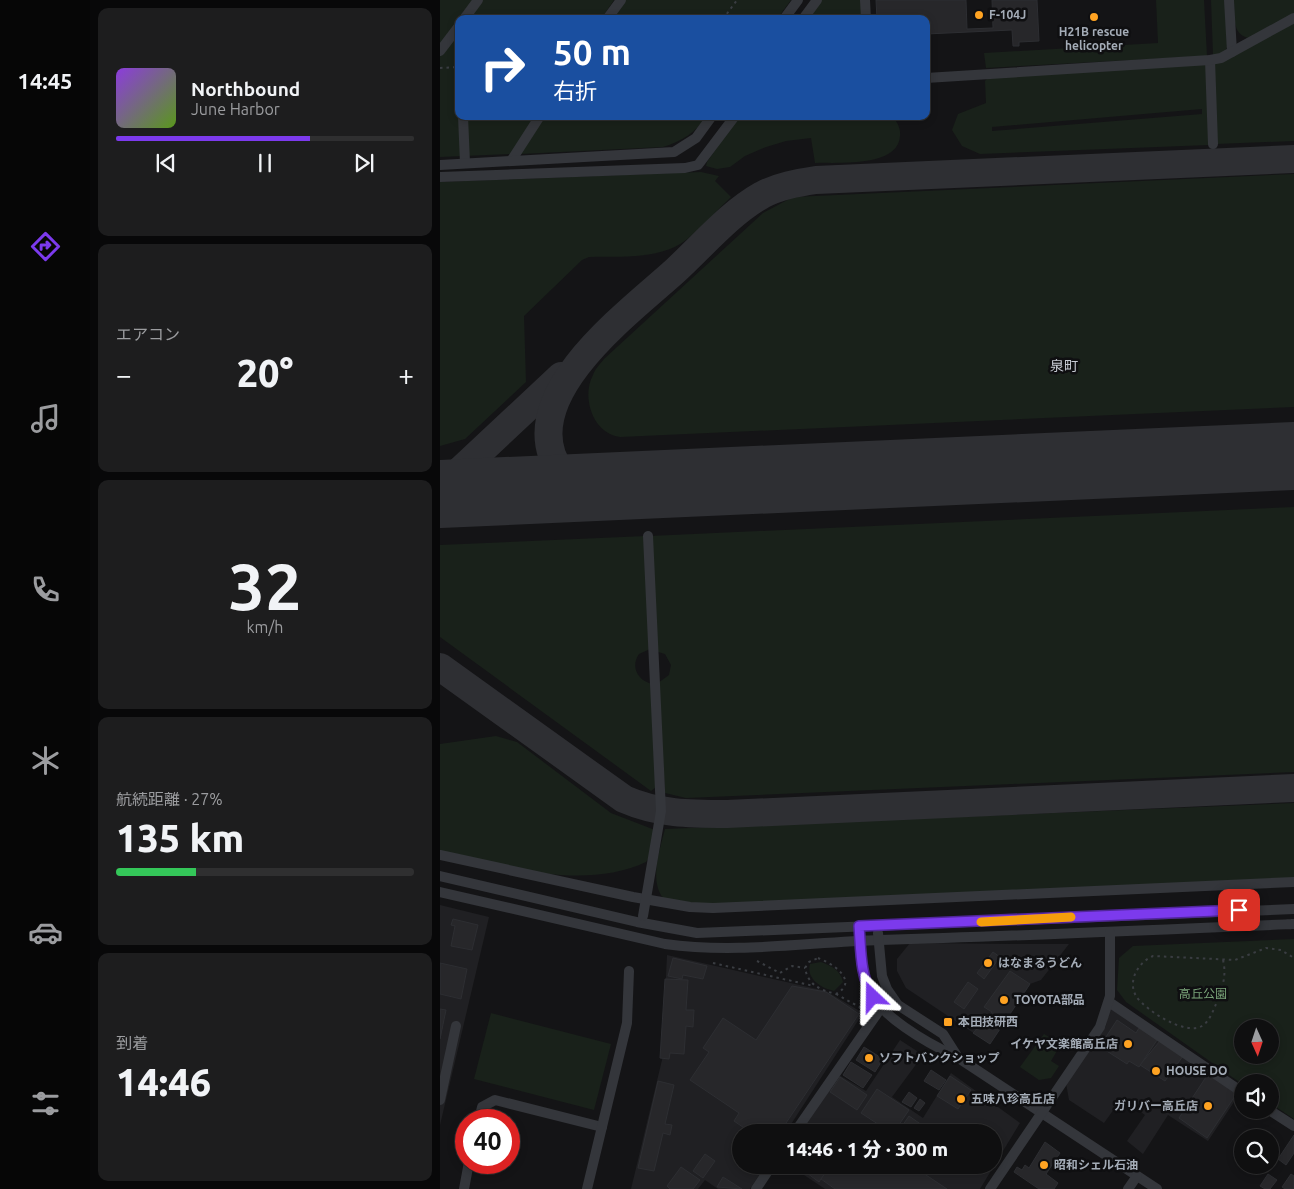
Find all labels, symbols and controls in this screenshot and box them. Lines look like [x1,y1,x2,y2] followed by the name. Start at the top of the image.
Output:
[989,8,1026,21] place label: F-104J
[973,9,985,21] marker: F-104J
[1088,11,1100,23] marker: H21B rescue helicopter
[1059,25,1129,52] place label: H21B rescue helicopter
[553,32,631,72] text: 50 m
[470,35,535,100] icon: right
[17,68,73,93] text: 14:45
[191,78,300,100] text: Northbound
[553,78,597,103] text: 右折
[191,100,280,118] text: June Harbor
[152,149,180,177] icon: previous
[251,149,279,177] icon: pause
[350,149,378,177] icon: next
[28,229,63,264] icon: directions
[116,325,180,343] text: エアコン
[237,352,293,394] text: 20°
[1050,358,1078,374] district label: 泉町
[116,359,132,390] text: −
[398,359,414,390] text: +
[28,401,63,436] icon: music
[228,549,302,622] text: 32
[28,572,63,607] icon: phone
[247,618,283,636] text: km/h
[28,743,63,778] icon: climate
[116,790,223,808] text: 航続距離 · 27%
[116,817,244,859] text: 135 km
[1218,889,1260,931] pin
[1225,896,1253,924] icon: arrive
[28,915,63,950] icon: car
[998,956,1082,969] place label: はなまるうどん
[982,957,994,969] marker: はなまるうどん
[846,970,898,1022] position arrow
[1179,987,1227,1000] park label: 高丘公園
[1014,993,1085,1006] place label: TOYOTA部品
[998,994,1010,1006] marker: TOYOTA部品
[958,1015,1018,1028] place label: 本田技研西
[942,1016,954,1028] marker: 本田技研西
[1234,1019,1279,1064] north arrow
[1234,1019,1279,1174] map controls
[116,1034,148,1052] text: 到着
[1010,1037,1118,1050] place label: イケヤ文楽館高丘店
[1122,1038,1134,1050] marker: イケヤ文楽館高丘店
[879,1051,1000,1064] place label: ソフトバンクショップ
[863,1052,875,1064] marker: ソフトバンクショップ
[116,1061,211,1103] text: 14:46
[1166,1064,1228,1077] place label: HOUSE DO
[1150,1065,1162,1077] marker: HOUSE DO
[1234,1074,1279,1119] button: sound
[28,1086,63,1121] icon: filters
[971,1092,1055,1105] place label: 五味八珍高丘店
[955,1093,967,1105] marker: 五味八珍高丘店
[1114,1099,1198,1112] place label: ガリバー高丘店
[1202,1100,1214,1112] marker: ガリバー高丘店
[455,1109,520,1174] speed limit sign: 40
[1234,1129,1279,1174] button: search
[786,1138,948,1160] text: 14:46 · 1 分 · 300 m
[1054,1158,1138,1171] place label: 昭和シェル石油
[1038,1159,1050,1171] marker: 昭和シェル石油

